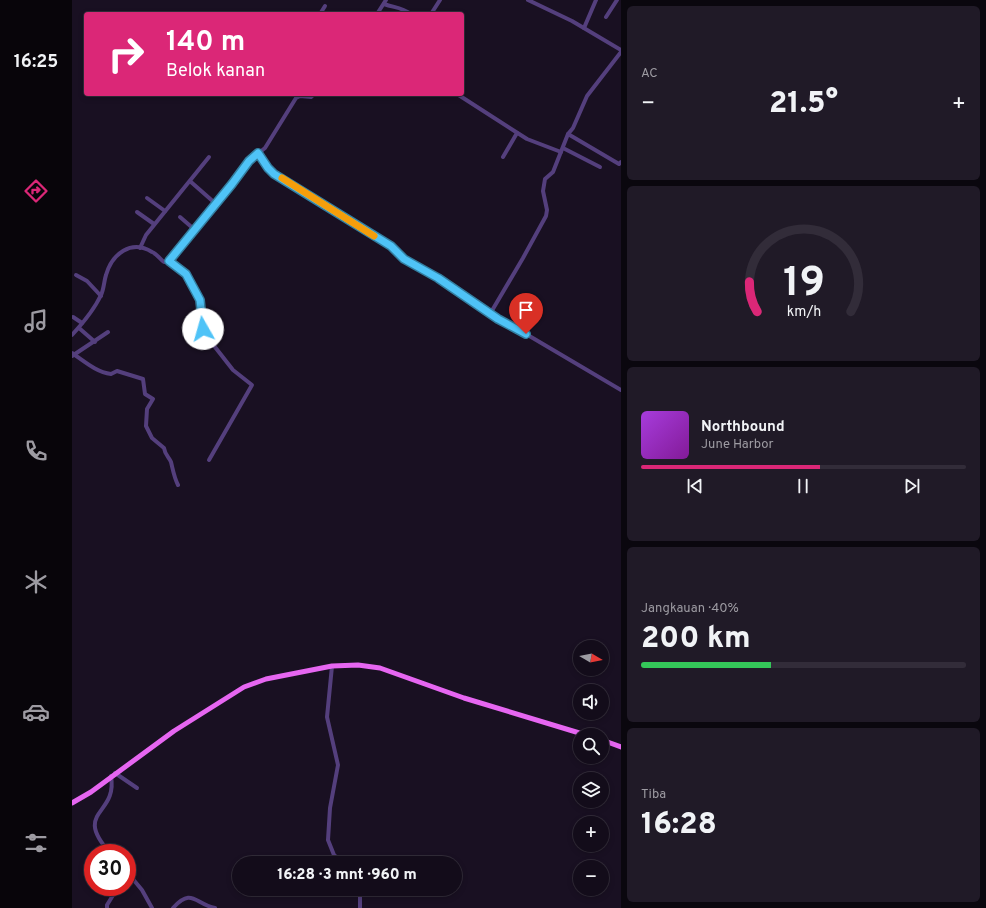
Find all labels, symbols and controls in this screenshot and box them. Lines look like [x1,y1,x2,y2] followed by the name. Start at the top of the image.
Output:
[166,25,245,61] text: 140 m
[100,28,152,80] icon: right
[14,51,58,74] text: 16:25
[166,60,265,83] text: Belok kanan
[641,66,658,82] text: AC
[769,86,838,123] text: 21.5°
[641,91,655,118] text: −
[952,91,966,118] text: +
[22,177,50,205] icon: directions
[782,257,825,310] text: 19
[509,293,543,334] pin
[515,299,537,321] icon: arrive
[786,302,821,320] text: km/h
[22,307,50,335] icon: music
[182,308,224,350] position arrow
[701,418,785,437] text: Northbound
[22,437,50,465] icon: phone
[701,437,774,453] text: June Harbor
[684,475,706,497] icon: previous
[792,475,814,497] icon: pause
[901,475,923,497] icon: next
[22,568,50,596] icon: climate
[641,601,739,617] text: Jangkauan · 40%
[641,621,751,658] text: 200 km
[573,640,609,676] north arrow
[573,640,609,896] map controls
[573,684,609,720] button: sound
[22,698,50,726] icon: car
[573,728,609,764] button: search
[573,772,609,808] button: layers
[641,787,666,803] text: Tiba
[641,807,717,844] text: 16:28
[573,816,609,852] button: +
[22,829,50,857] icon: filters
[84,844,136,896] speed limit sign: 30
[573,860,609,896] button: −
[277,866,417,885] text: 16:28 · 3 mnt · 960 m

